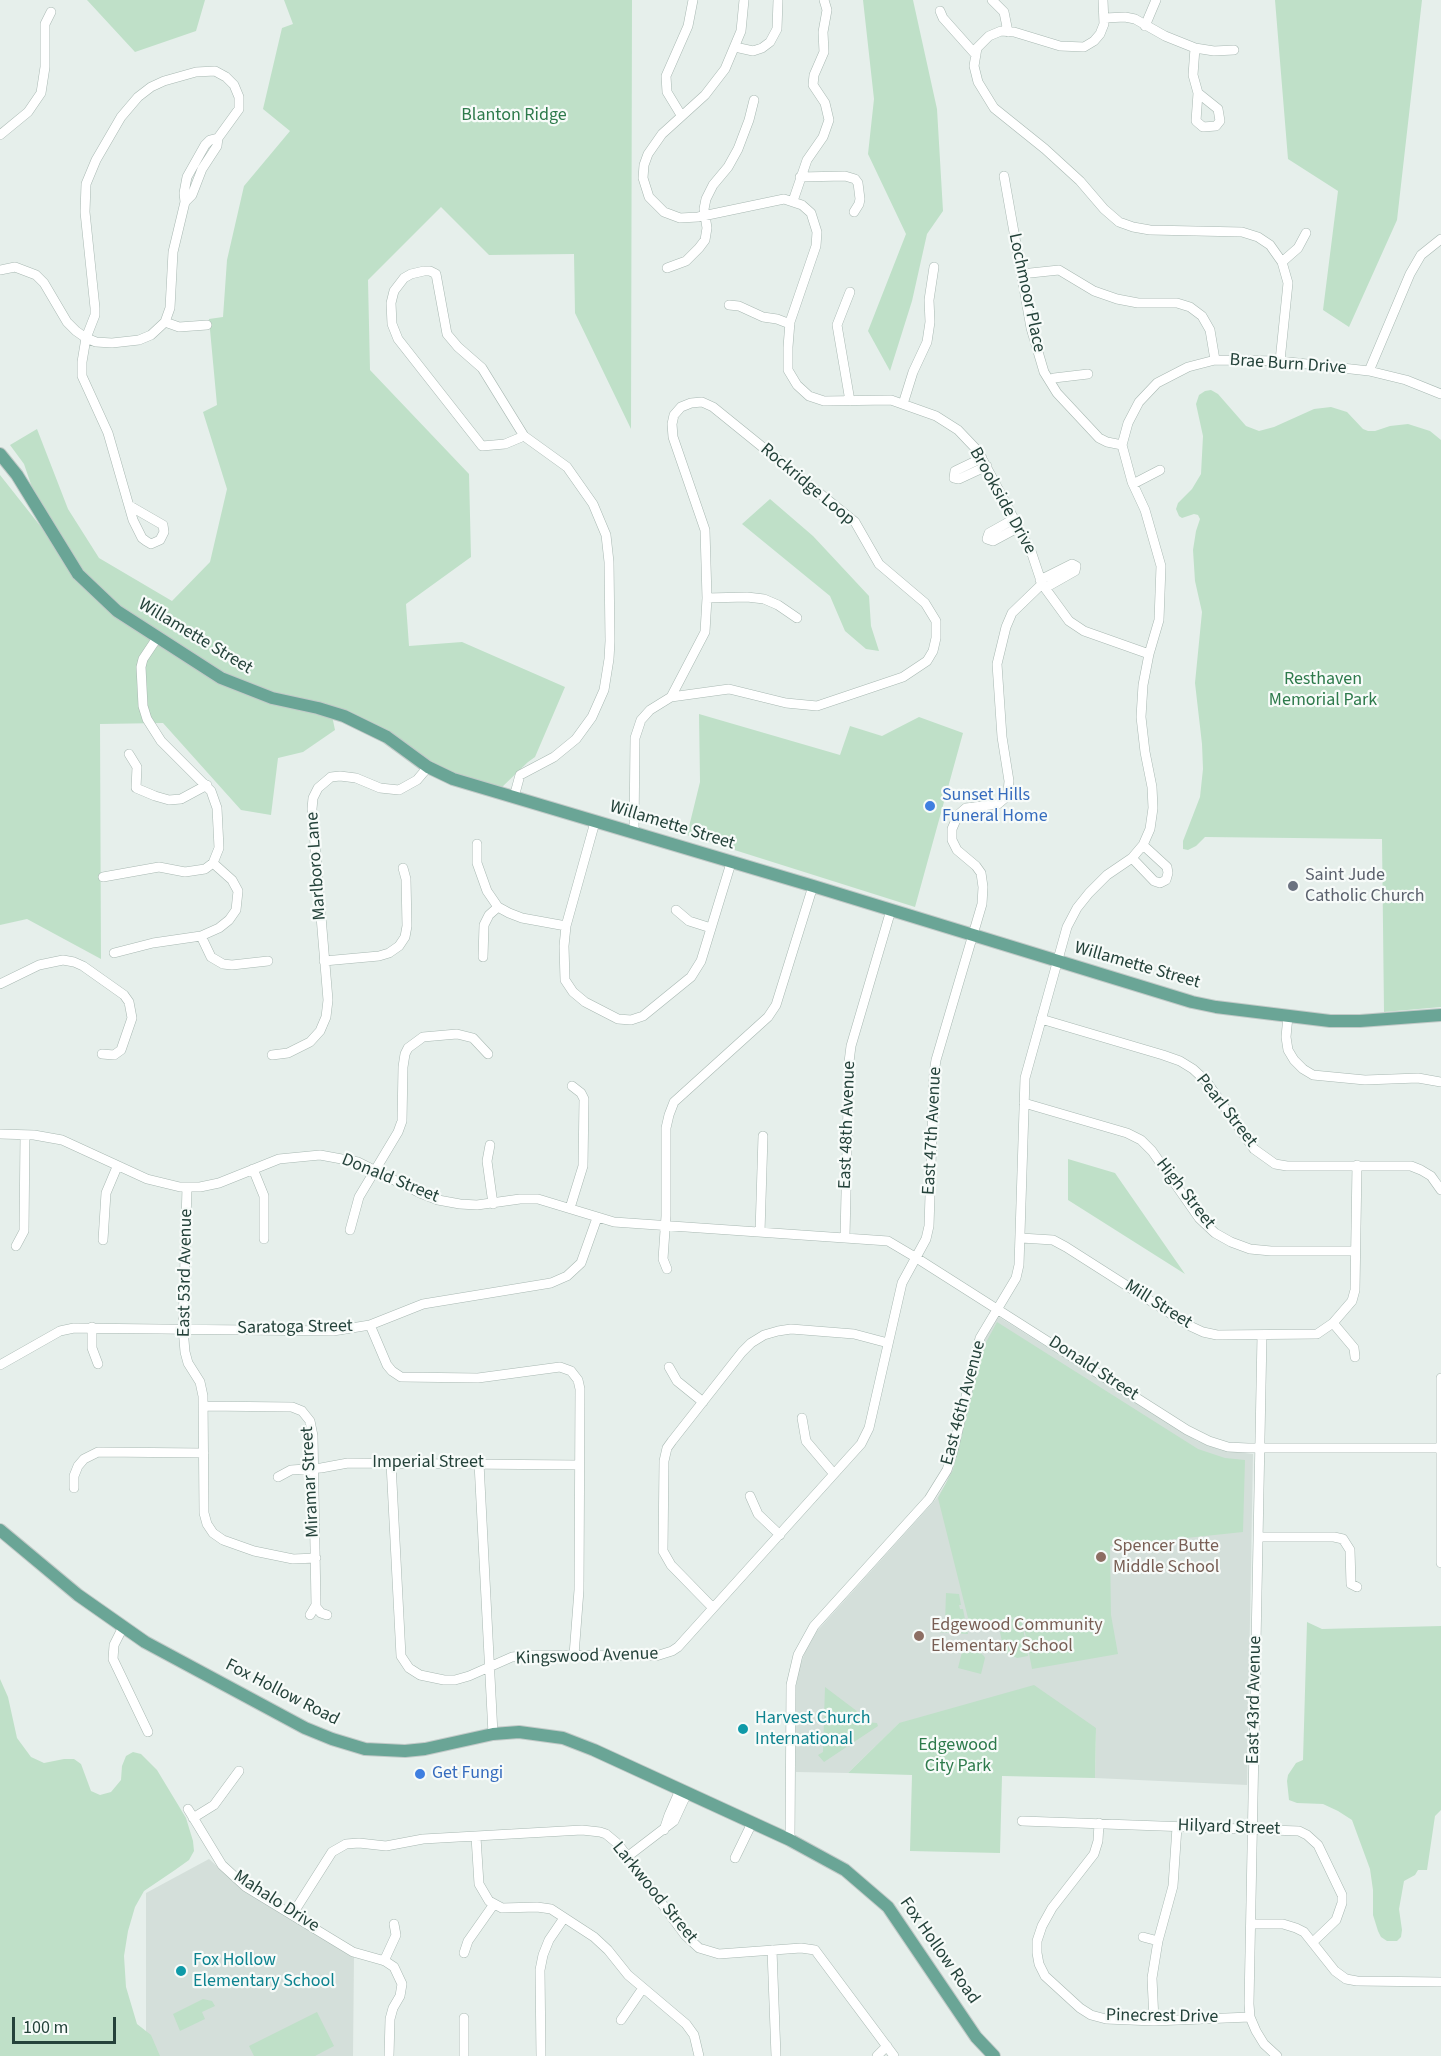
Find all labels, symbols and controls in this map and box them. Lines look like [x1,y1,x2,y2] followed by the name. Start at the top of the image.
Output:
[461,105,567,127] park label: Blanton Ridge
[1003,231,1049,355] street label: Lochmoor Place
[1229,350,1347,380] street label: Brae Burn Drive
[755,439,859,531] street label: Rockridge Loop
[964,444,1040,558] street label: Brookside Drive
[134,594,256,680] street label: Willamette Street
[1269,669,1377,712] park label: Resthaven Memorial Park
[942,785,1048,828] place label: Sunset Hills Funeral Home
[607,797,737,855] street label: Willamette Street
[923,799,937,813] marker: Sunset Hills Funeral Home
[302,811,332,921] street label: Marlboro Lane
[1305,865,1424,908] place label: Saint Jude Catholic Church
[1286,879,1300,893] marker: Saint Jude Catholic Church
[1072,938,1202,994] street label: Willamette Street
[835,1061,861,1189] street label: East 48th Avenue
[919,1066,947,1196] street label: East 47th Avenue
[1191,1070,1261,1152] street label: Pearl Street
[338,1150,442,1208] street label: Donald Street
[1151,1154,1219,1234] street label: High Street
[174,1209,198,1337] street label: East 53rd Avenue
[1120,1276,1196,1334] street label: Mill Street
[237,1316,353,1340] street label: Saratoga Street
[1044,1332,1142,1406] street label: Donald Street
[937,1338,991,1468] street label: East 46th Avenue
[297,1426,325,1538] street label: Miramar Street
[372,1452,484,1474] street label: Imperial Street
[1113,1536,1219,1578] place label: Spencer Butte Middle School
[1094,1550,1108,1564] marker: Spencer Butte Middle School
[931,1615,1103,1658] place label: Edgewood Community Elementary School
[912,1629,926,1643] marker: Edgewood Community Elementary School
[1243,1636,1267,1764] street label: East 43rd Avenue
[515,1644,659,1670] street label: Kingswood Avenue
[221,1655,343,1731] street label: Fox Hollow Road
[755,1708,871,1750] place label: Harvest Church International
[736,1722,750,1736] marker: Harvest Church International
[918,1735,998,1778] park label: Edgewood City Park
[432,1763,503,1785] place label: Get Fungi
[413,1767,427,1781] marker: Get Fungi
[1177,1815,1281,1841] street label: Hilyard Street
[607,1838,701,1948] street label: Larkwood Street
[229,1866,323,1938] street label: Mahalo Drive
[894,1894,984,2008] street label: Fox Hollow Road
[193,1950,335,1992] place label: Fox Hollow Elementary School
[174,1964,188,1978] marker: Fox Hollow Elementary School
[15,2005,118,2043] scale bar
[1106,2005,1218,2029] street label: Pinecrest Drive
[23,2015,68,2040] text: 100 m

